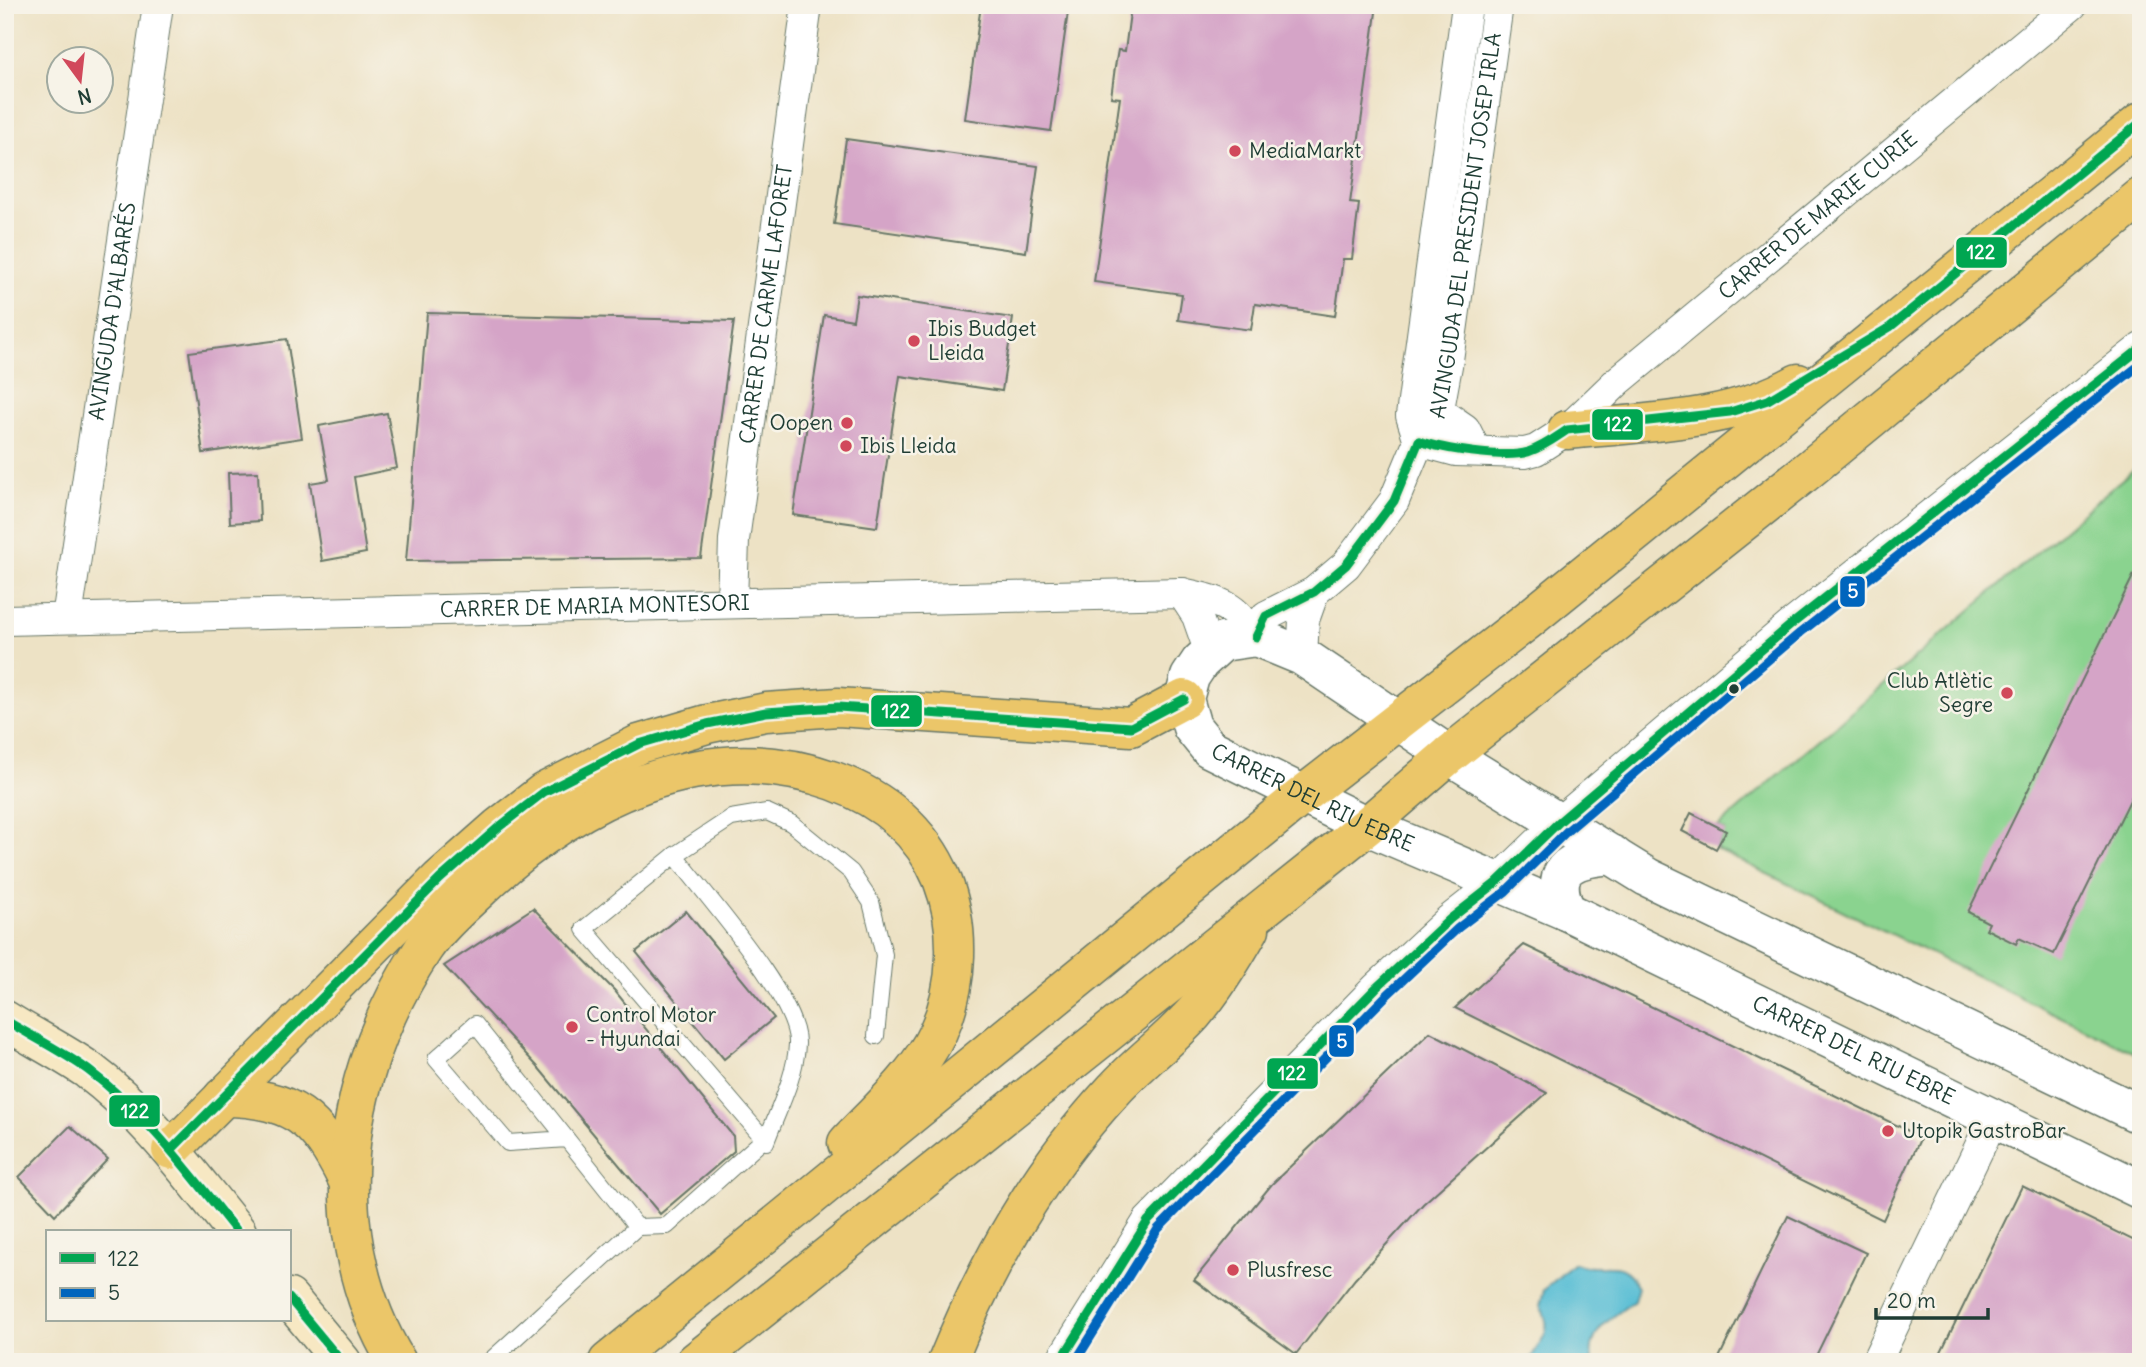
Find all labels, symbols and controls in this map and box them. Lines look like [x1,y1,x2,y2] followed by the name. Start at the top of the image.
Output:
[1424,31,1507,421] street label: AVINGUDA DEL PRESIDENT JOSEP IRLA
[46,46,116,116] north arrow
[75,83,94,110] text: N
[1713,125,1923,305] street label: CARRER DE MARIE CURIE
[1249,137,1361,164] place label: MediaMarkt
[1227,143,1243,159] marker: MediaMarkt
[733,163,798,446] street label: CARRER DE CARME LAFORET
[83,200,142,422] street label: AVINGUDA D'ALBARÉS
[1955,236,2008,269] line badge: 122
[1967,240,1995,264] text: 122
[928,315,1036,366] place label: Ibis Budget Lleida
[906,333,922,349] marker: Ibis Budget Lleida
[1591,408,1644,441] line badge: 122
[769,409,833,436] place label: Oopen
[1604,412,1632,436] text: 122
[839,415,855,431] marker: Oopen
[860,432,957,459] place label: Ibis Lleida
[838,438,854,454] marker: Ibis Lleida
[1839,575,1866,608] line badge: 5
[1848,579,1859,603] text: 5
[440,589,750,623] street label: CARRER DE MARIA MONTESORI
[1887,667,1993,718] place label: Club Atlètic Segre
[1727,682,1741,696] unlabelled marker
[1999,685,2015,701] marker: Club Atlètic Segre
[870,694,923,728] line badge: 122
[882,699,910,723] text: 122
[1207,737,1418,858] street label: CARRER DEL RIU EBRE
[1748,989,1959,1111] street label: CARRER DEL RIU EBRE
[586,1001,717,1052] place label: Control Motor - Hyundai
[564,1019,580,1035] marker: Control Motor - Hyundai
[1328,1024,1355,1058] line badge: 5
[1337,1029,1348,1053] text: 5
[1266,1057,1319,1090] line badge: 122
[1278,1061,1306,1085] text: 122
[108,1094,161,1128] line badge: 122
[121,1099,149,1123] text: 122
[1902,1117,2066,1144] place label: Utopik GastroBar
[1880,1123,1896,1139] marker: Utopik GastroBar
[46,1230,290,1322] legend
[108,1245,139,1272] text: 122
[1247,1256,1333,1283] place label: Plusfresc
[1225,1262,1241,1278] marker: Plusfresc
[1876,1276,1988,1320] scale bar
[108,1279,120,1306] text: 5
[1887,1287,1936,1314] text: 20 m

